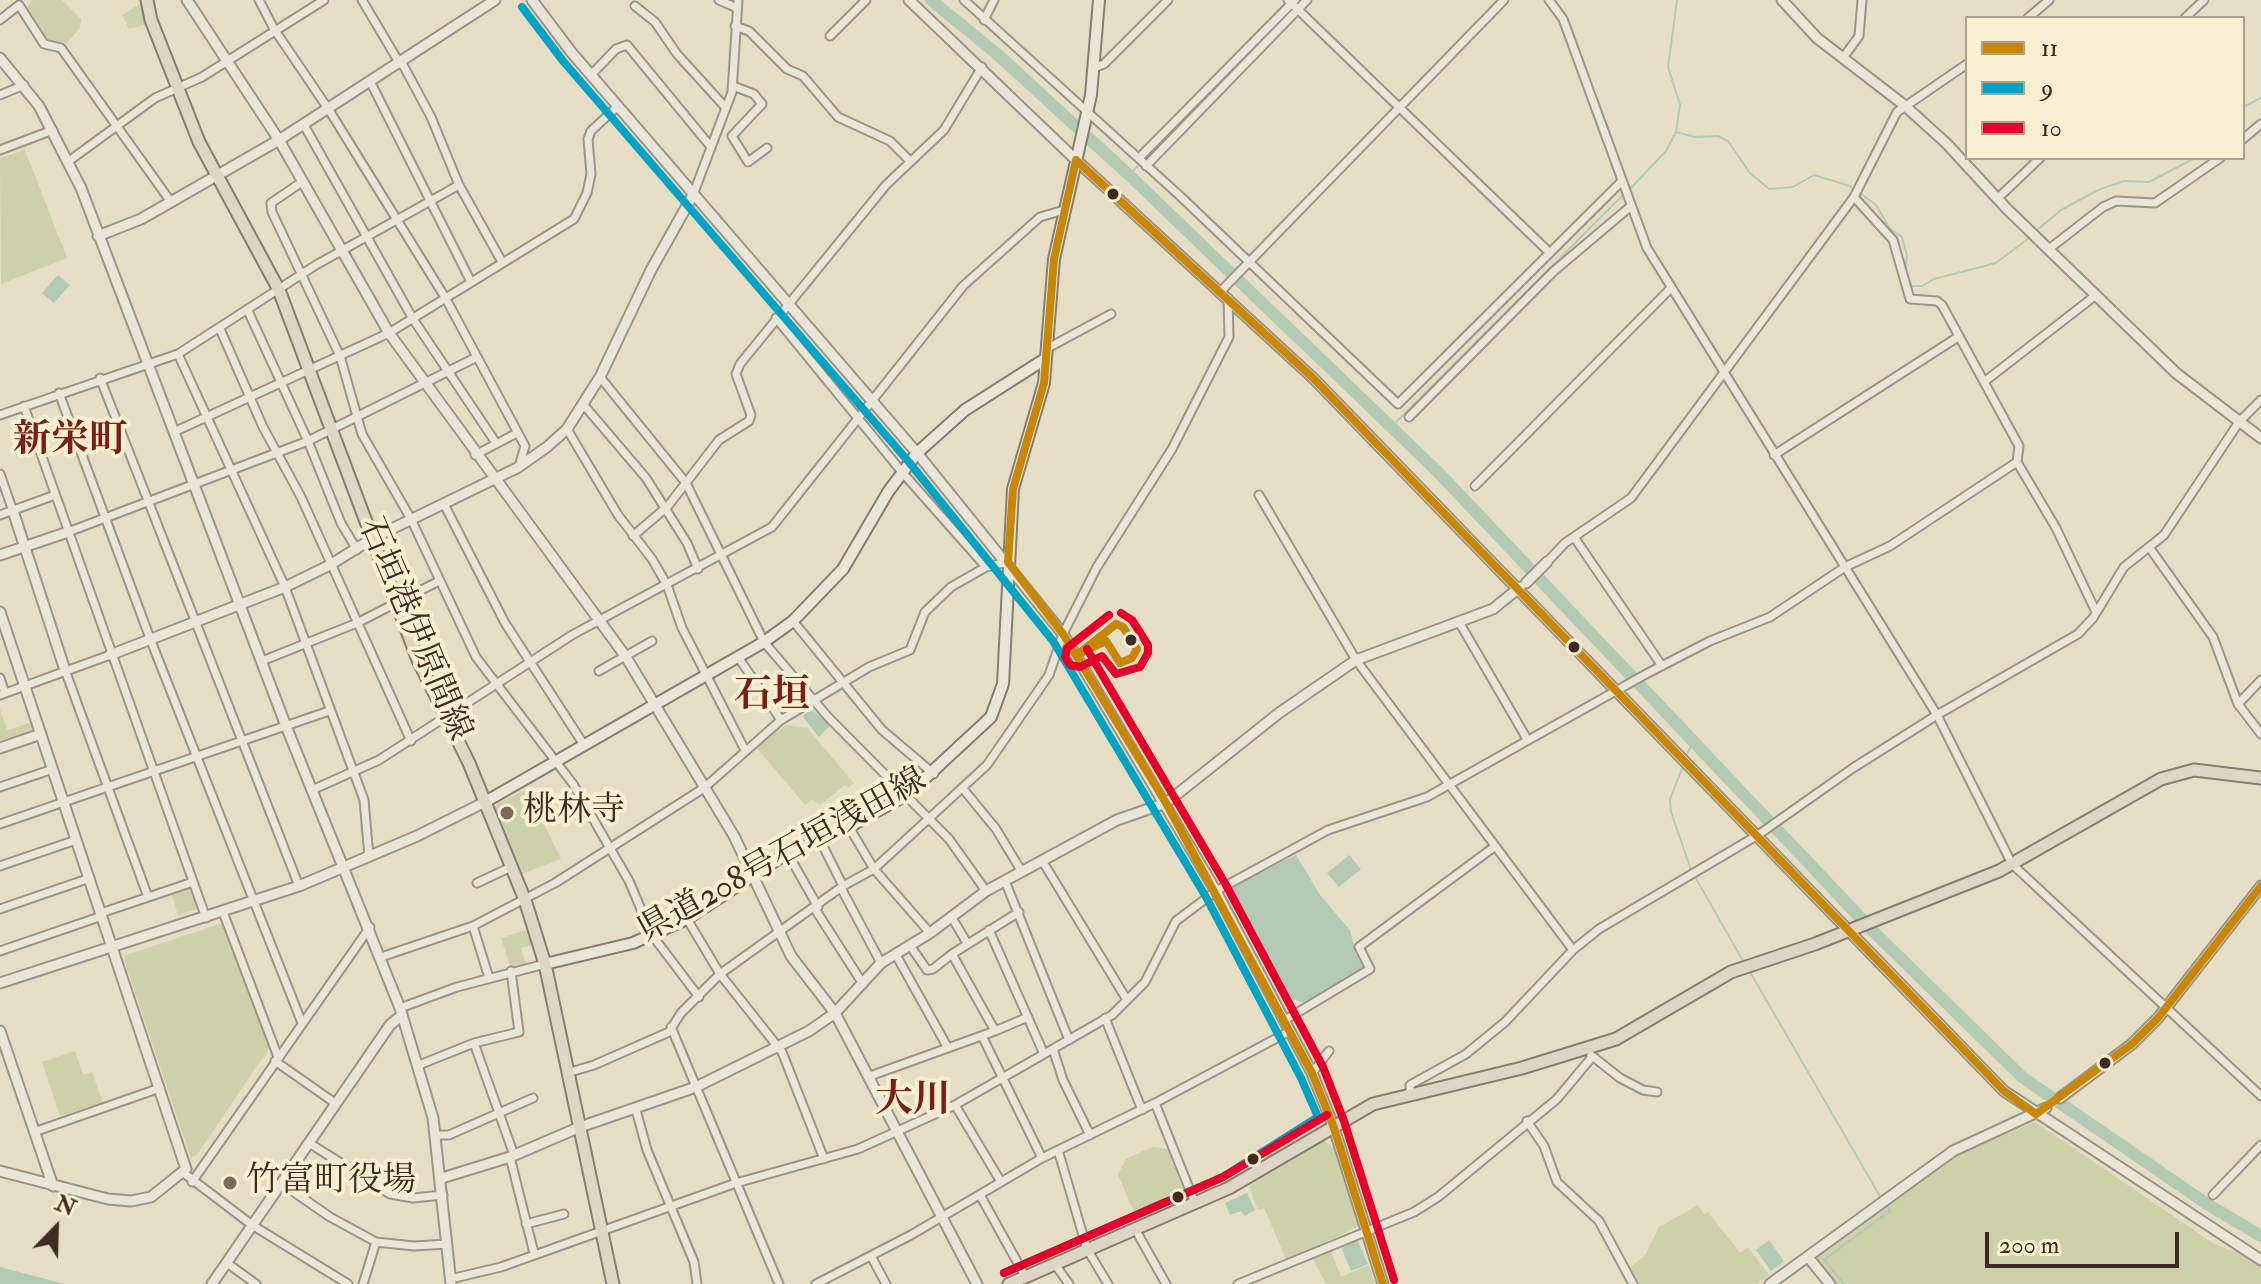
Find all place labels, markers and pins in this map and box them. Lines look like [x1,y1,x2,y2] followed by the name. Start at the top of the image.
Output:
[1105,186,1121,202] unlabelled marker
[1123,632,1139,648] unlabelled marker
[1566,639,1582,655] unlabelled marker
[523,793,625,833] place label: 桃林寺
[498,804,516,822] marker: 桃林寺
[2097,1055,2113,1071] unlabelled marker
[1245,1151,1261,1167] unlabelled marker
[246,1163,416,1203] place label: 竹富町役場
[221,1174,239,1192] marker: 竹富町役場
[1170,1189,1186,1205] unlabelled marker

